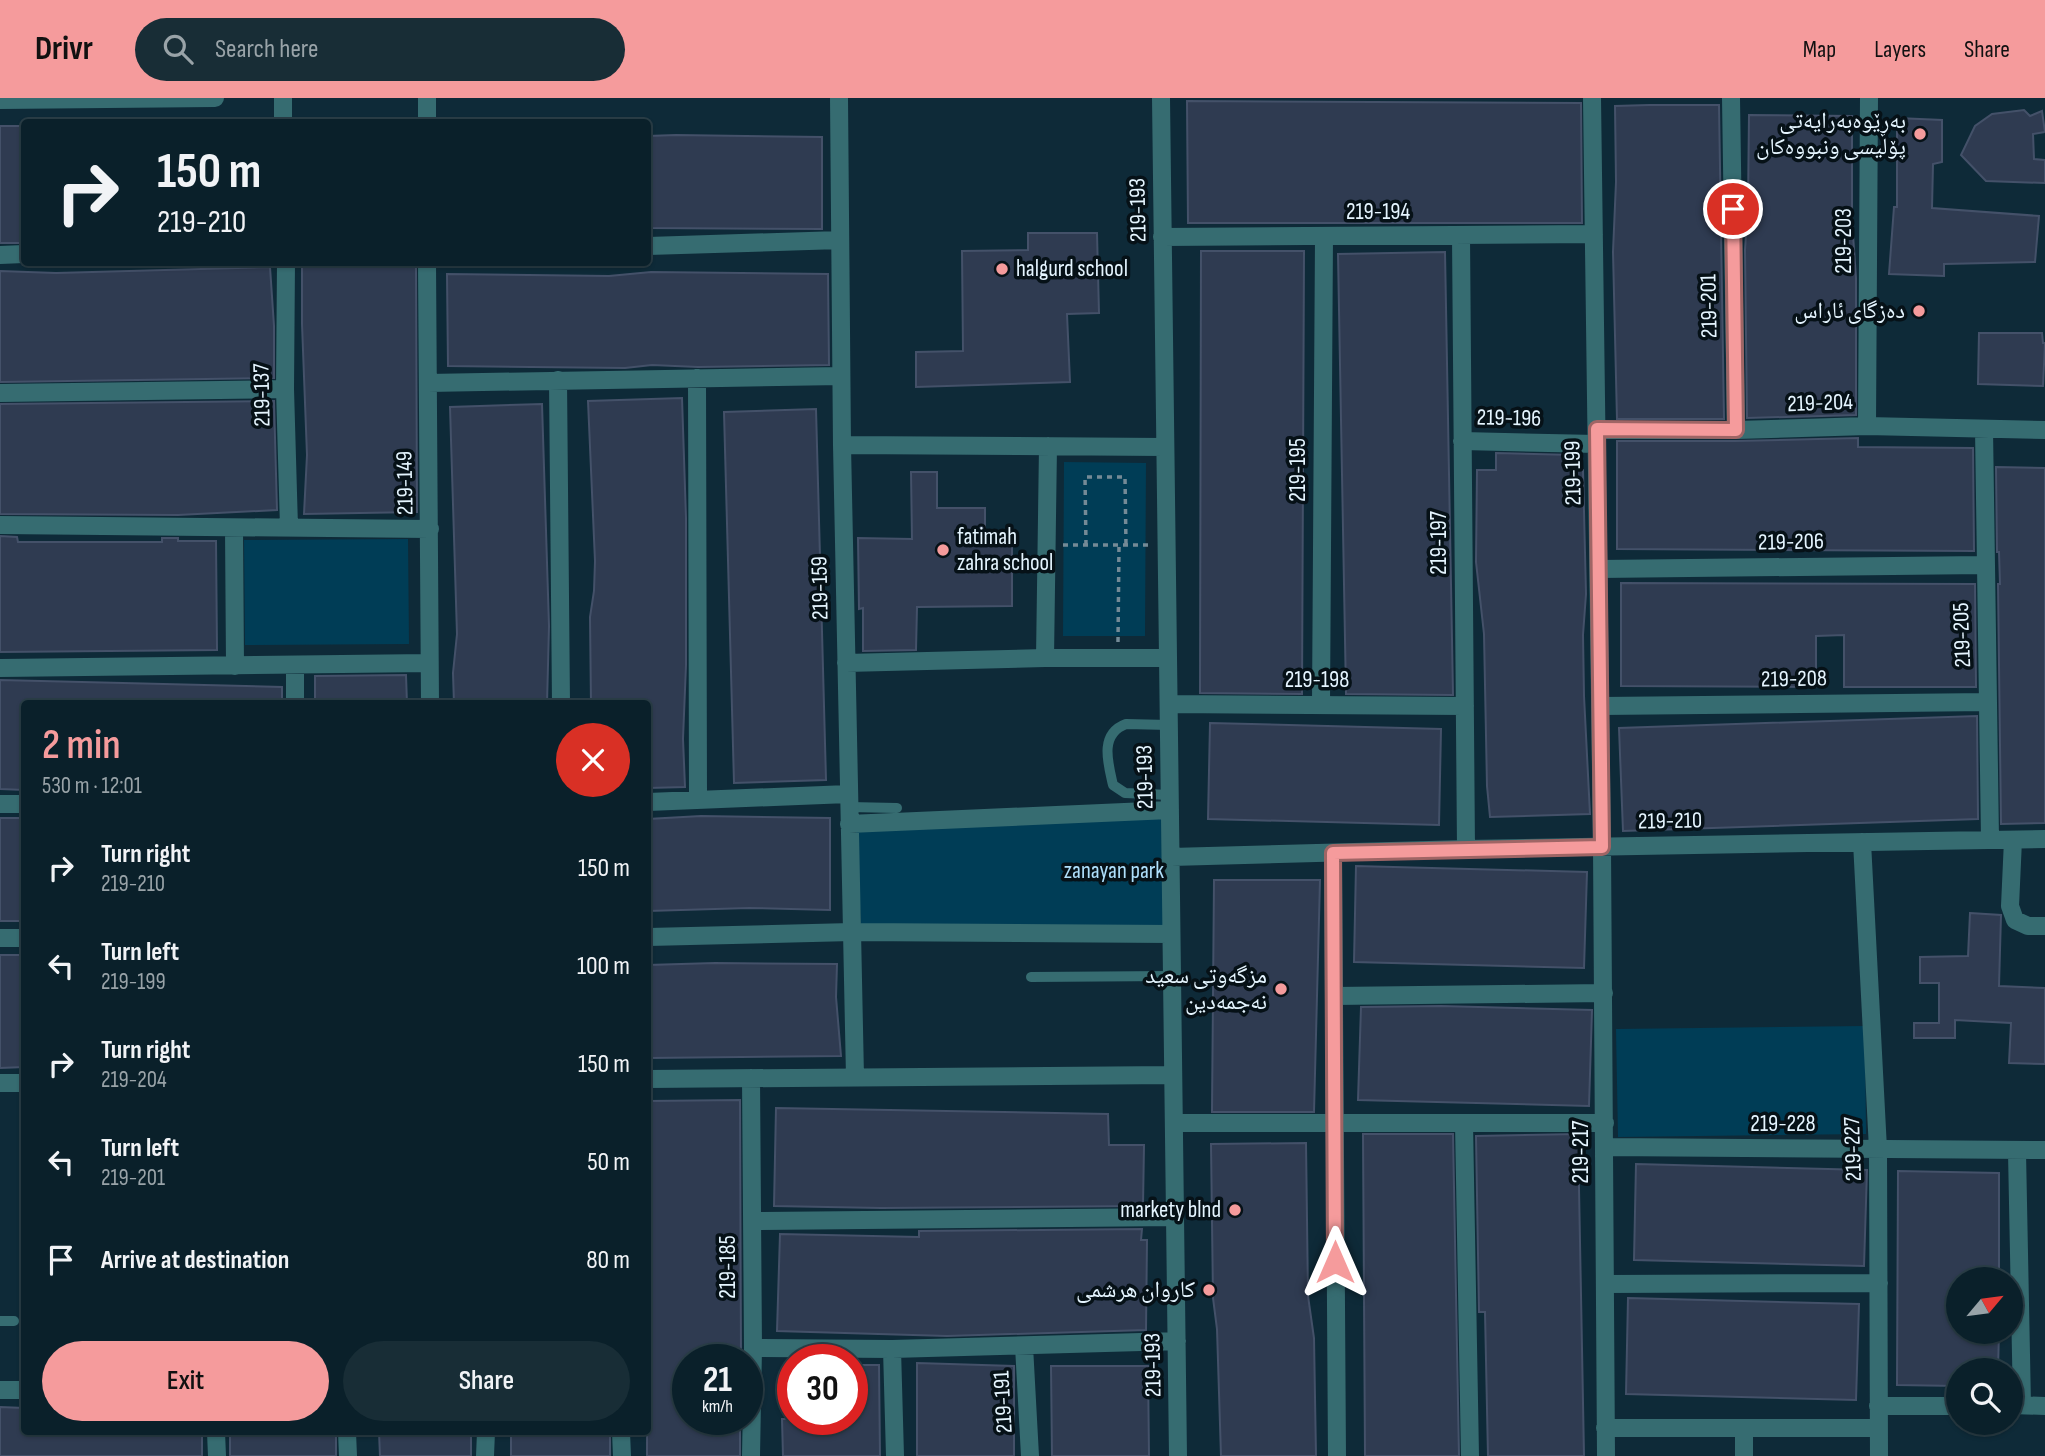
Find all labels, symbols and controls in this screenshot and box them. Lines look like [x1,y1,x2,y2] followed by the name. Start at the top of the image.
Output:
[135,18,625,81] search box
[35,29,93,69] text: Drivr
[159,30,197,68] icon: search
[215,34,318,65] text: Search here
[1803,35,1836,64] text: Map
[1874,35,1926,64] text: Layers
[1964,35,2010,64] text: Share
[1756,107,1906,161] place label: بەڕێوەبەرایەتی پۆلیسی ونبووەکان
[1912,126,1928,142] marker: بەڕێوەبەرایەتی پۆلیسی ونبووەکان
[157,143,261,202] text: 150 m
[42,147,133,238] icon: right
[1123,178,1153,242] street label: 219-193
[1703,179,1763,239] pin
[1714,190,1752,228] icon: arrive
[1346,198,1410,226] street label: 219-194
[157,203,246,242] text: 219-210
[1830,208,1858,274] street label: 219-203
[1016,255,1128,283] place label: halgurd school
[994,261,1010,277] marker: halgurd school
[1694,274,1724,338] street label: 219-201
[1794,297,1905,325] place label: دەزگای ئاراس
[1911,303,1927,319] marker: دەزگای ئاراس
[247,363,277,427] street label: 219-137
[1787,388,1854,418] street label: 219-204
[1476,403,1542,433] street label: 219-196
[1284,438,1312,502] street label: 219-195
[1558,440,1588,506] street label: 219-199
[390,451,420,515] street label: 219-149
[1425,511,1453,575] street label: 219-197
[957,523,1053,577] place label: fatimah zahra school
[1758,527,1824,557] street label: 219-206
[935,542,951,558] marker: fatimah zahra school
[805,556,835,620] street label: 219-159
[1947,602,1977,668] street label: 219-205
[1761,664,1827,694] street label: 219-208
[1285,666,1349,694] street label: 219-198
[42,720,121,771] text: 2 min
[556,723,630,797] button: close
[1130,745,1160,809] street label: 219-193
[42,772,142,800] text: 530 m · 12:01
[1638,806,1702,836] street label: 219-210
[101,839,190,870] text: Turn right
[42,849,80,887] icon: right
[578,853,630,884] text: 150 m
[1064,857,1164,885] park label: zanayan park
[101,870,165,898] text: 219-210
[101,937,179,968] text: Turn left
[42,947,80,985] icon: left
[577,951,630,982] text: 100 m
[1145,962,1267,1016] place label: مزگەوتی سعید نەجمەدین
[101,968,166,996] text: 219-199
[1273,981,1289,997] marker: مزگەوتی سعید نەجمەدین
[101,1035,190,1066] text: Turn right
[42,1045,80,1083] icon: right
[578,1049,630,1080] text: 150 m
[101,1066,167,1094] text: 219-204
[1750,1110,1816,1138] street label: 219-228
[1838,1116,1868,1182] street label: 219-227
[1567,1121,1595,1184] street label: 219-217
[101,1133,179,1164] text: Turn left
[42,1143,80,1181] icon: left
[587,1147,630,1178] text: 50 m
[101,1164,165,1192] text: 219-201
[1120,1196,1221,1224] place label: markety blnd
[1227,1202,1243,1218] marker: markety blnd
[1298,1225,1372,1299] position arrow
[714,1235,742,1299] street label: 219-185
[42,1241,80,1279] icon: arrive
[101,1245,289,1276] text: Arrive at destination
[586,1245,630,1276] text: 80 m
[1946,1267,2023,1344] north arrow
[1946,1267,2023,1435] map controls
[1076,1276,1195,1304] place label: كاروان هرشمی
[1201,1282,1217,1298] marker: كاروان هرشمی
[1138,1333,1168,1397] street label: 219-193
[42,1341,329,1421] button: Exit
[343,1341,630,1421] button: Share
[777,1344,868,1435] speed limit sign: 30
[1946,1358,2023,1435] button: search
[703,1359,732,1402] text: 21
[987,1370,1019,1434] street label: 219-191
[702,1396,733,1417] text: km/h

